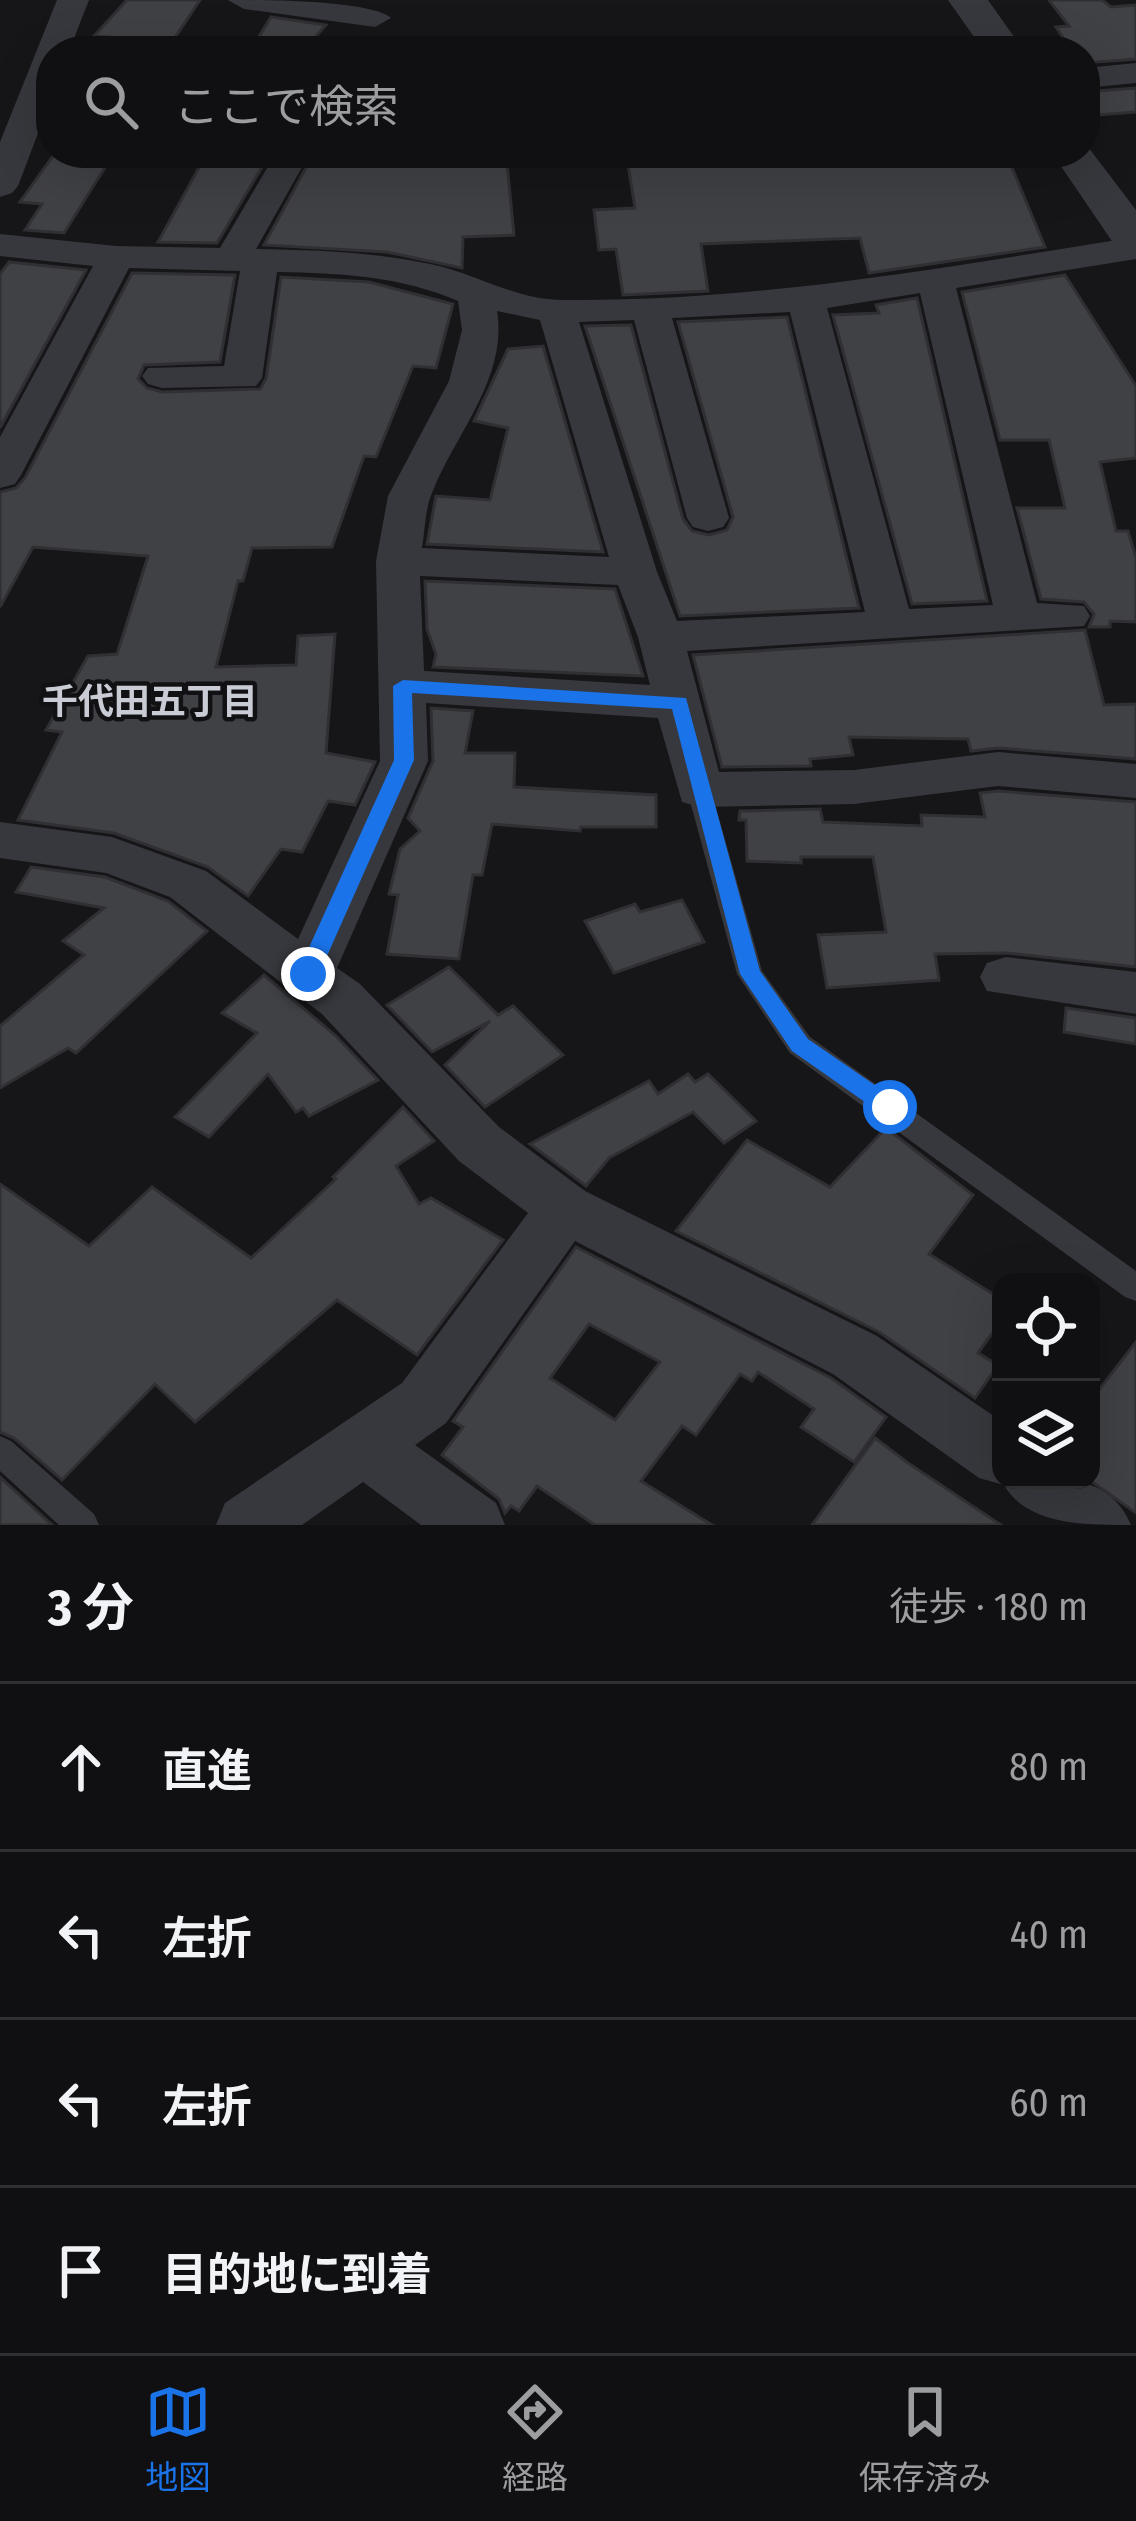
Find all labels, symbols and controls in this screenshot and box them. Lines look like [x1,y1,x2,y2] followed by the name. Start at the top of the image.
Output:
[36,36,1100,168] search box
[78,69,144,135] icon: search
[174,80,399,134] text: ここで検索
[42,680,258,724] district label: 千代田五丁目
[281,947,335,1001] route end
[863,1080,917,1134] route start
[992,1273,1100,1489] map controls
[992,1273,1100,1381] button: locate
[992,1381,1100,1489] button: layers
[48,1577,134,1639] text: 3 分
[889,1584,1088,1630] text: 徒歩 · 180 m
[48,1734,114,1800] icon: ahead
[162,1744,252,1798] text: 直進
[1009,1744,1088,1790] text: 80 m
[48,1902,114,1968] icon: left
[162,1912,252,1966] text: 左折
[1010,1912,1088,1958] text: 40 m
[48,2070,114,2136] icon: left
[162,2080,252,2134] text: 左折
[1009,2080,1088,2126] text: 60 m
[48,2238,114,2304] icon: arrive
[162,2248,432,2302] text: 目的地に到着
[145,2379,211,2499] tab: 地図
[502,2379,568,2499] tab: 経路
[859,2379,991,2499] tab: 保存済み

